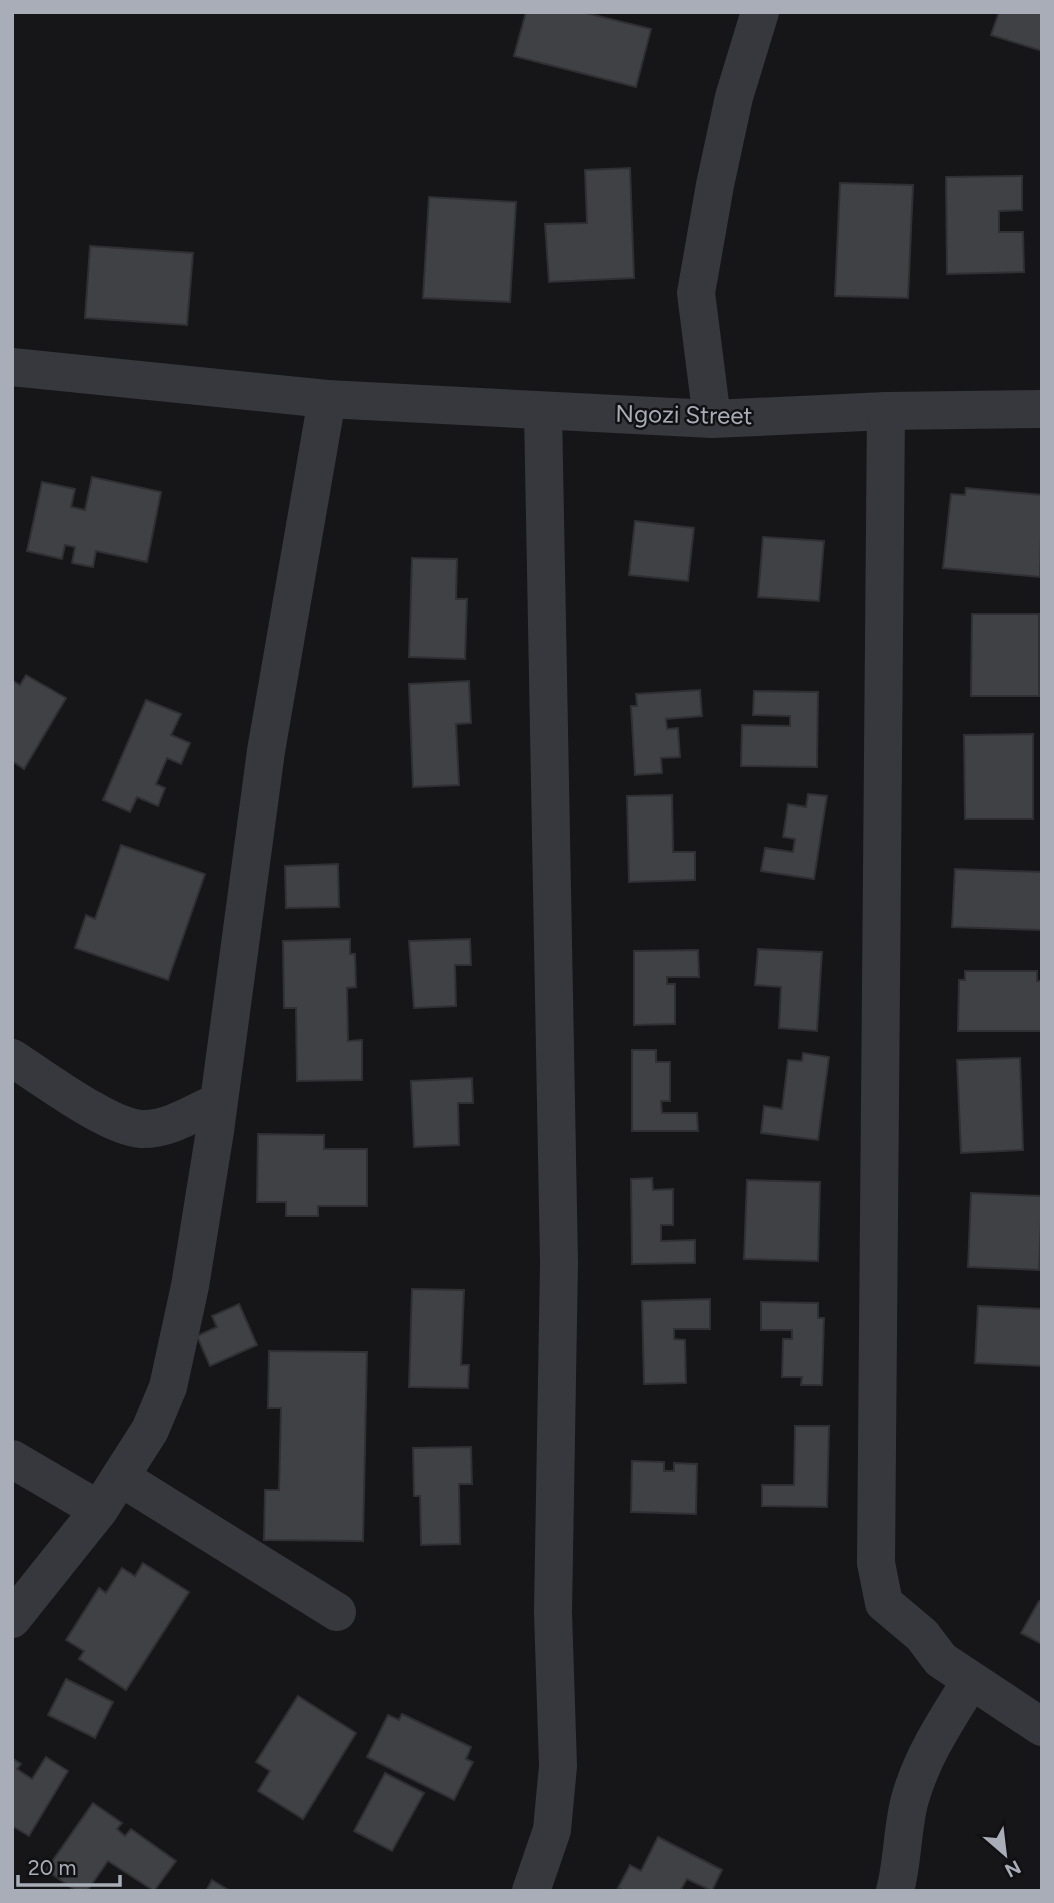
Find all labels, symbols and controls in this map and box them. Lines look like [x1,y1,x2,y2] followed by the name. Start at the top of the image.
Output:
[615,399,753,430] street label: Ngozi Street
[970,1819,1040,1889] north arrow
[18,1843,119,1887] scale bar
[28,1855,76,1880] text: 20 m
[1001,1855,1025,1882] text: N

